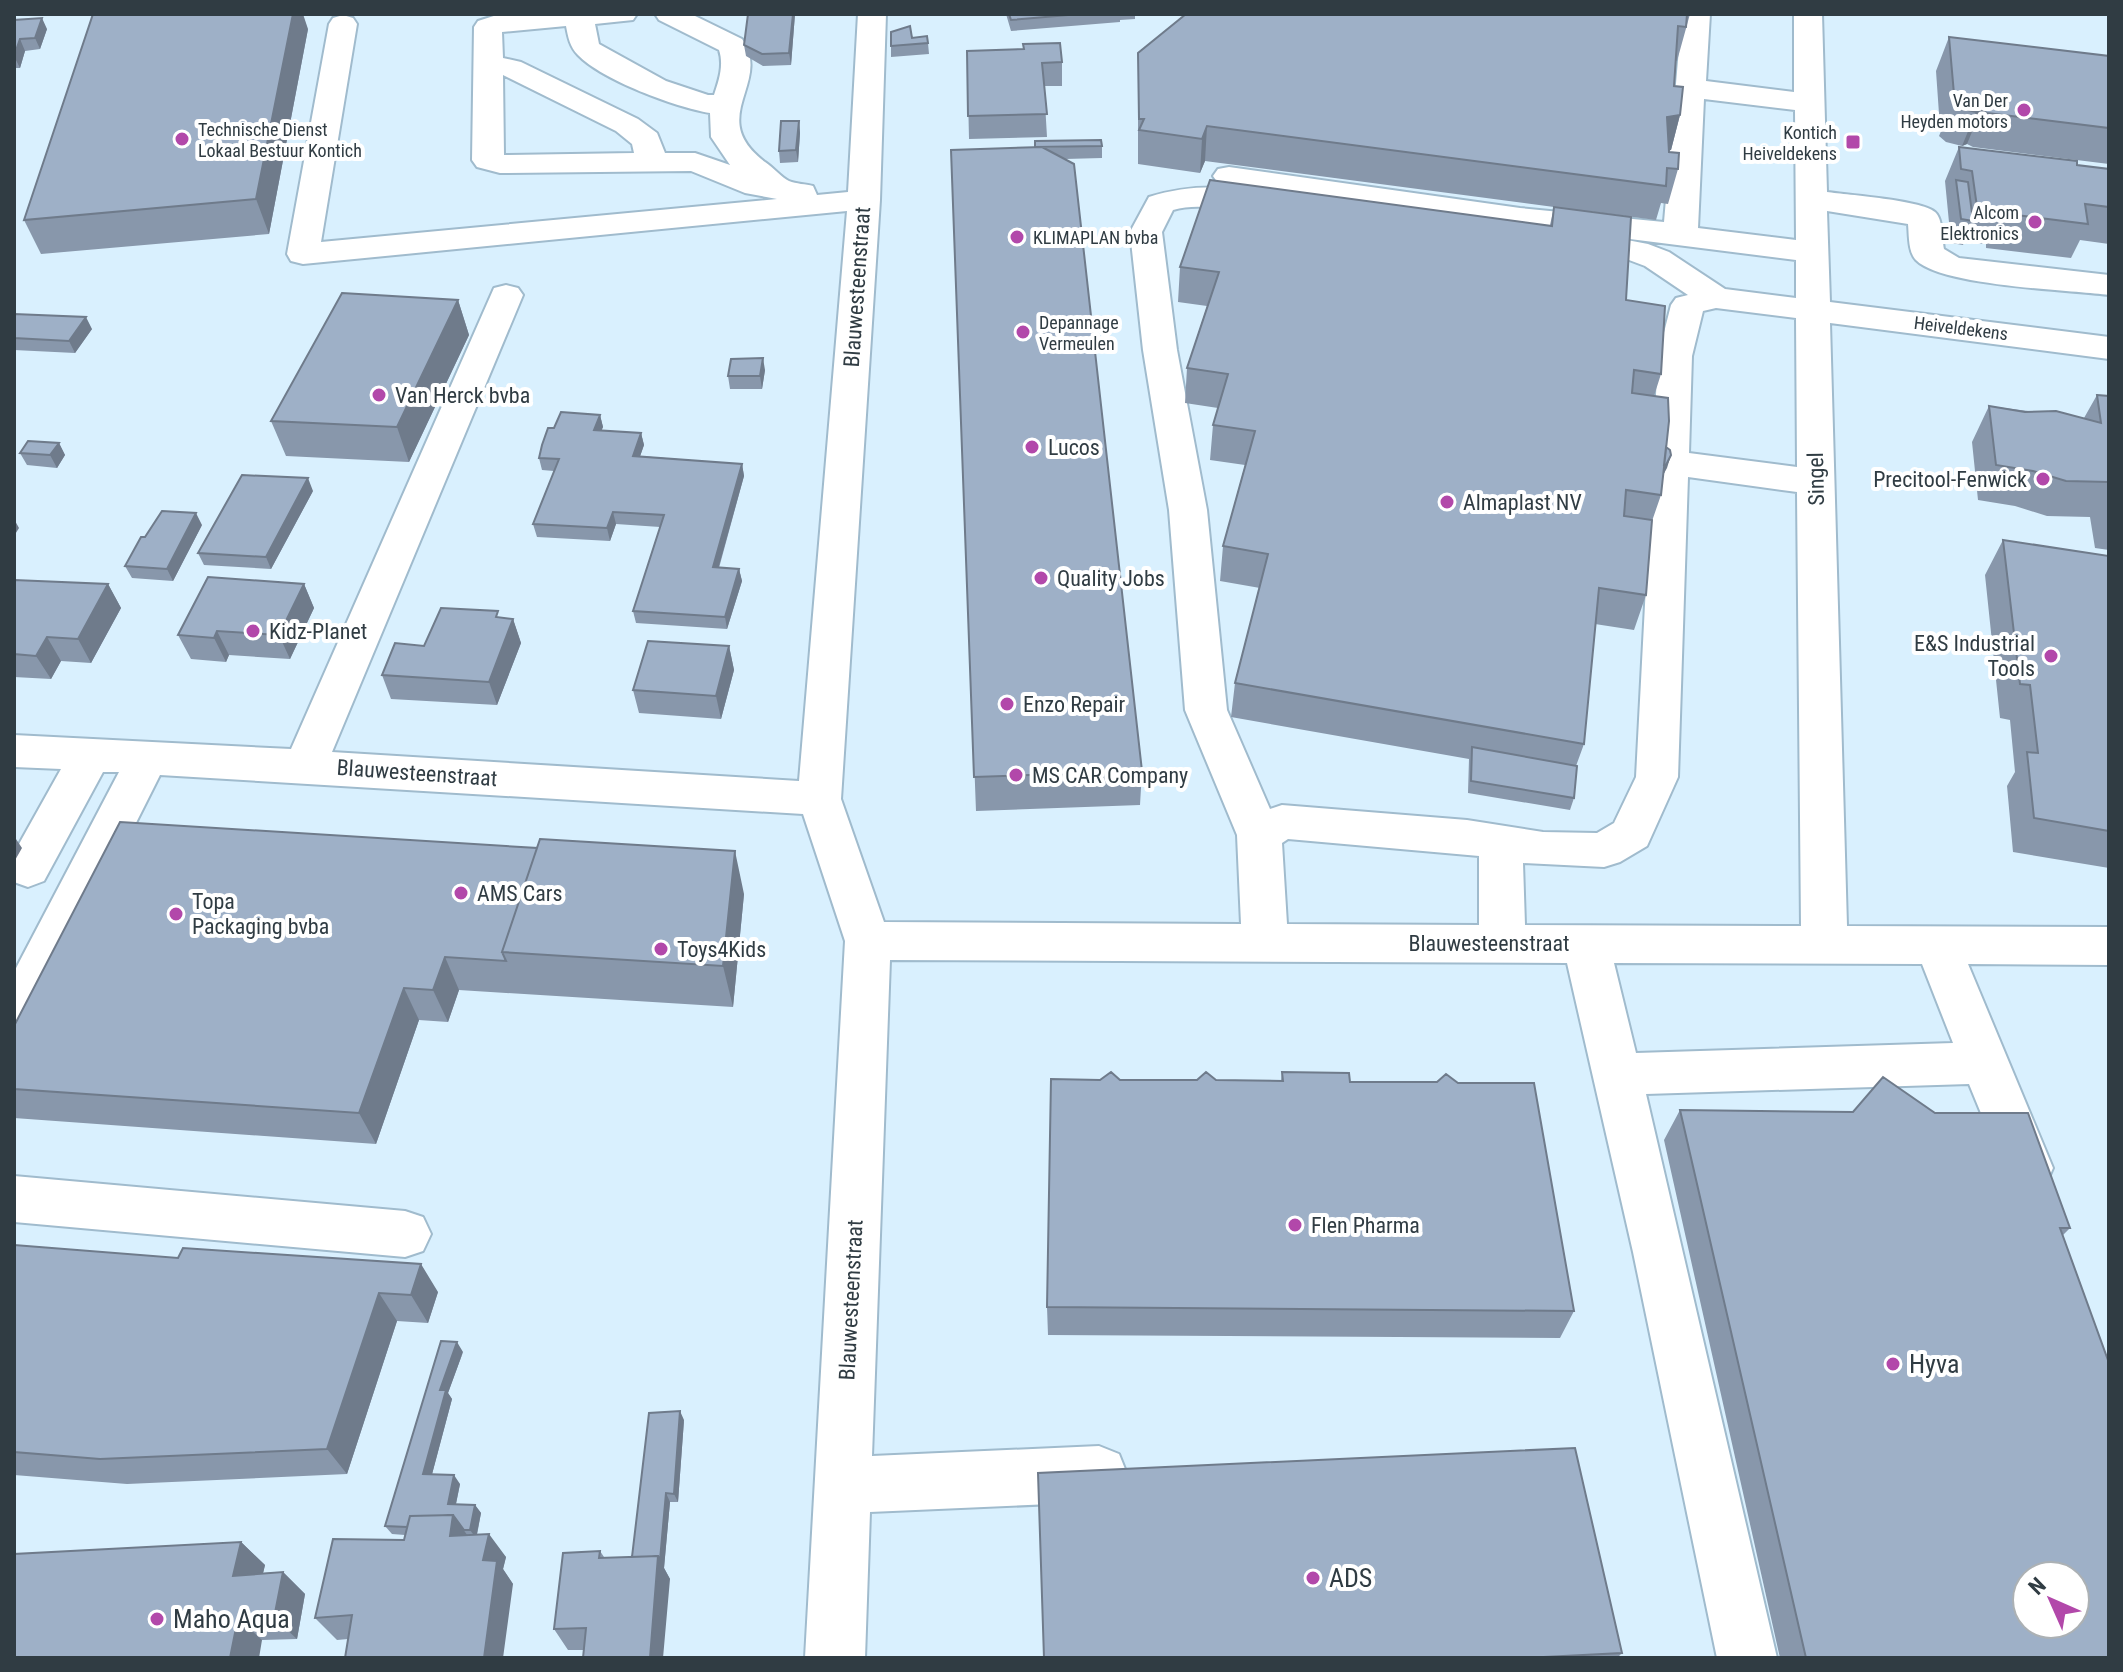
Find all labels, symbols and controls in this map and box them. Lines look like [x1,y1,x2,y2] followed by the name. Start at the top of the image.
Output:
[1900,90,2009,132] place label: Van Der Heyden motors
[2015,101,2033,119] marker: Van Der Heyden motors
[198,119,362,161] place label: Technische Dienst Lokaal Bestuur Kontich
[1742,122,1837,164] place label: Kontich Heiveldekens
[173,130,191,148] marker: Technische Dienst Lokaal Bestuur Kontich
[1844,133,1862,151] marker: Kontich Heiveldekens
[1940,202,2019,244] place label: Alcom Elektronics
[839,206,875,368] street label: Blauwesteenstraat
[2026,213,2044,231] marker: Alcom Elektronics
[1033,227,1158,248] place label: KLIMAPLAN bvba
[1008,228,1026,246] marker: KLIMAPLAN bvba
[1039,312,1119,354] place label: Depannage Vermeulen
[1913,312,2009,344] street label: Heiveldekens
[1014,323,1032,341] marker: Depannage Vermeulen
[395,383,530,408] place label: Van Herck bvba
[370,386,388,404] marker: Van Herck bvba
[1048,435,1100,460] place label: Lucos
[1023,438,1041,456] marker: Lucos
[1803,452,1829,506] street label: Singel
[1873,467,2027,492] place label: Precitool-Fenwick
[2034,470,2052,488] marker: Precitool-Fenwick
[1463,490,1582,515] place label: Almaplast NV
[1438,493,1456,511] marker: Almaplast NV
[1057,566,1165,591] place label: Quality Jobs
[1032,569,1050,587] marker: Quality Jobs
[269,619,367,644] place label: Kidz-Planet
[244,622,262,640] marker: Kidz-Planet
[1914,631,2035,681] place label: E&S Industrial Tools
[2042,647,2060,665] marker: E&S Industrial Tools
[1023,692,1126,717] place label: Enzo Repair
[998,695,1016,713] marker: Enzo Repair
[336,755,498,791] street label: Blauwesteenstraat
[1032,763,1188,788] place label: MS CAR Company
[1007,766,1025,784] marker: MS CAR Company
[477,881,563,906] place label: AMS Cars
[452,884,470,902] marker: AMS Cars
[192,889,329,939] place label: Topa Packaging bvba
[167,905,185,923] marker: Topa Packaging bvba
[1408,931,1570,956] street label: Blauwesteenstraat
[677,937,766,962] place label: Toys4Kids
[652,940,670,958] marker: Toys4Kids
[1311,1213,1420,1238] place label: Flen Pharma
[1286,1216,1304,1234] marker: Flen Pharma
[834,1219,868,1381] street label: Blauwesteenstraat
[1909,1349,1959,1379] place label: Hyva
[1884,1355,1902,1373] marker: Hyva
[2011,1560,2091,1640] north arrow
[1329,1563,1372,1593] place label: ADS
[1304,1569,1322,1587] marker: ADS
[2024,1573,2051,1600] text: N
[173,1604,290,1634] place label: Maho Aqua
[148,1610,166,1628] marker: Maho Aqua

